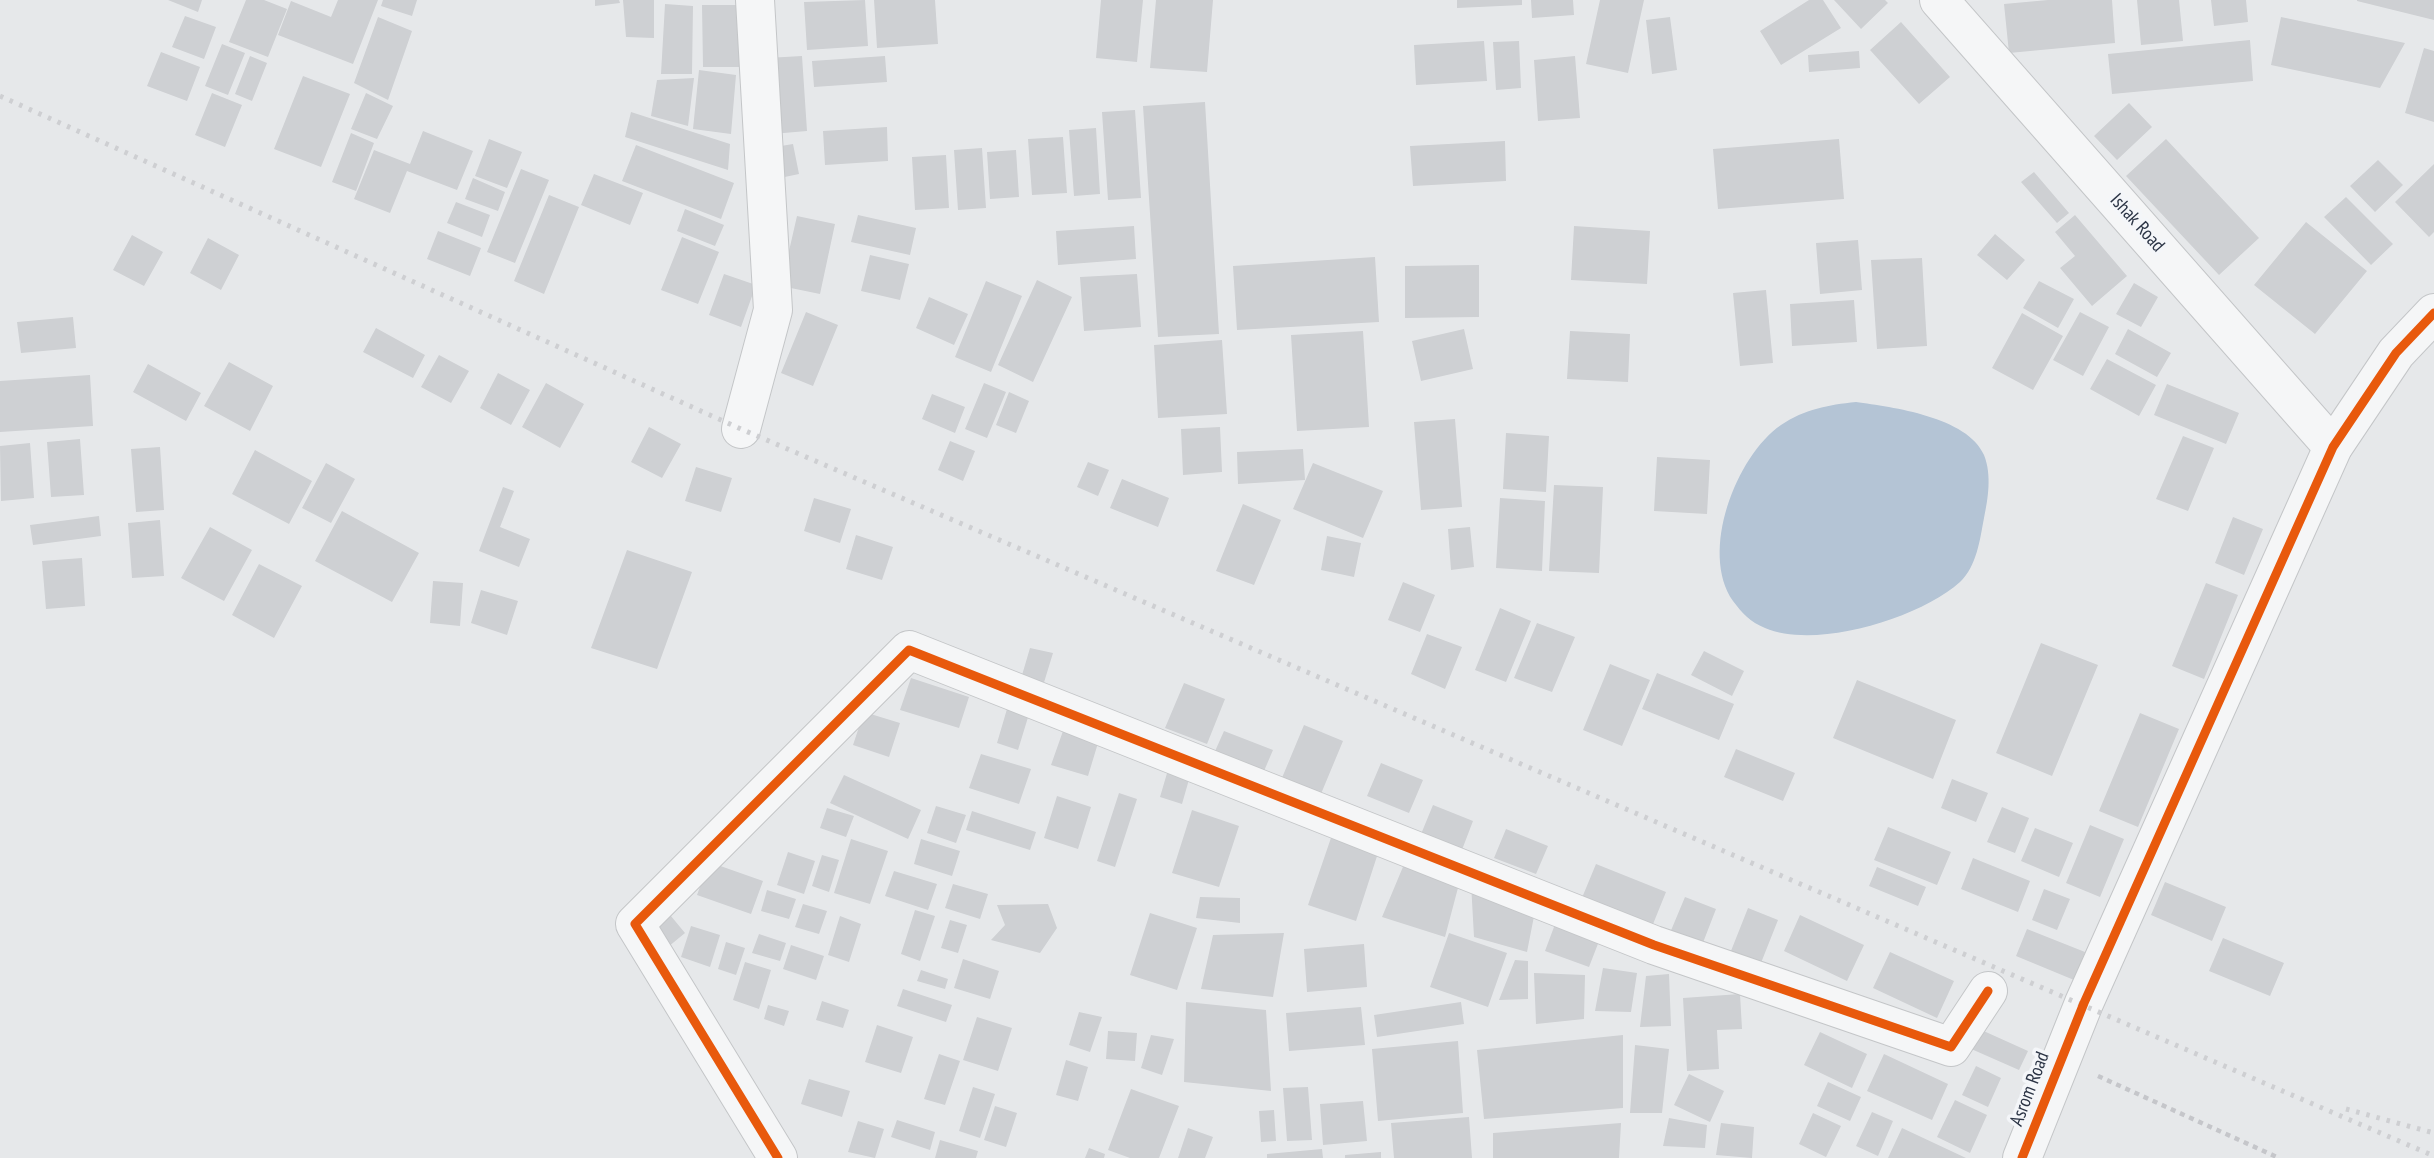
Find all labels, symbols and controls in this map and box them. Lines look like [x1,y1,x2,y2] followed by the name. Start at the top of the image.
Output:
[2105,189,2169,257] street label: Ishak Road
[2005,1049,2055,1129] street label: Asrom Road

